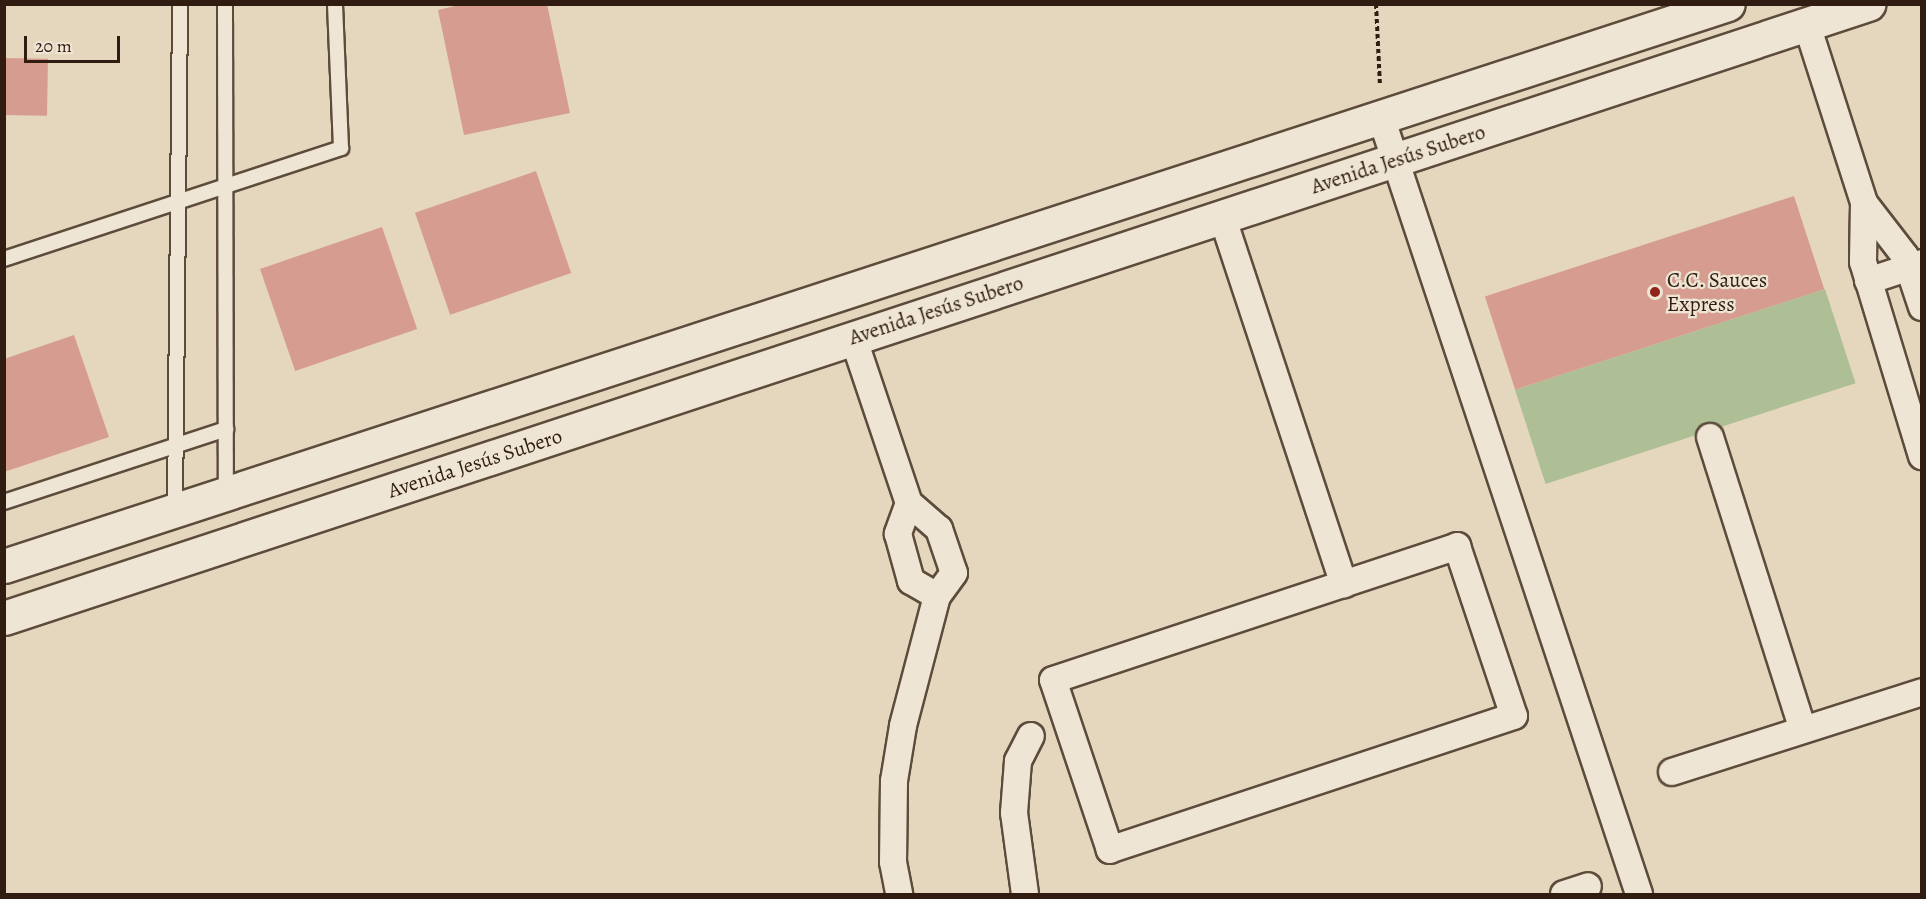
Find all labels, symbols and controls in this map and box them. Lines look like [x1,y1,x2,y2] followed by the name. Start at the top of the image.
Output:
[27,24,123,62] scale bar
[35,34,72,58] text: 20 m
[1308,119,1488,199] street label: Avenida Jesús Subero
[1667,267,1768,317] place label: C.C. Sauces Express
[846,270,1026,350] street label: Avenida Jesús Subero
[1648,285,1662,299] marker: C.C. Sauces Express
[385,423,565,503] street label: Avenida Jesús Subero

